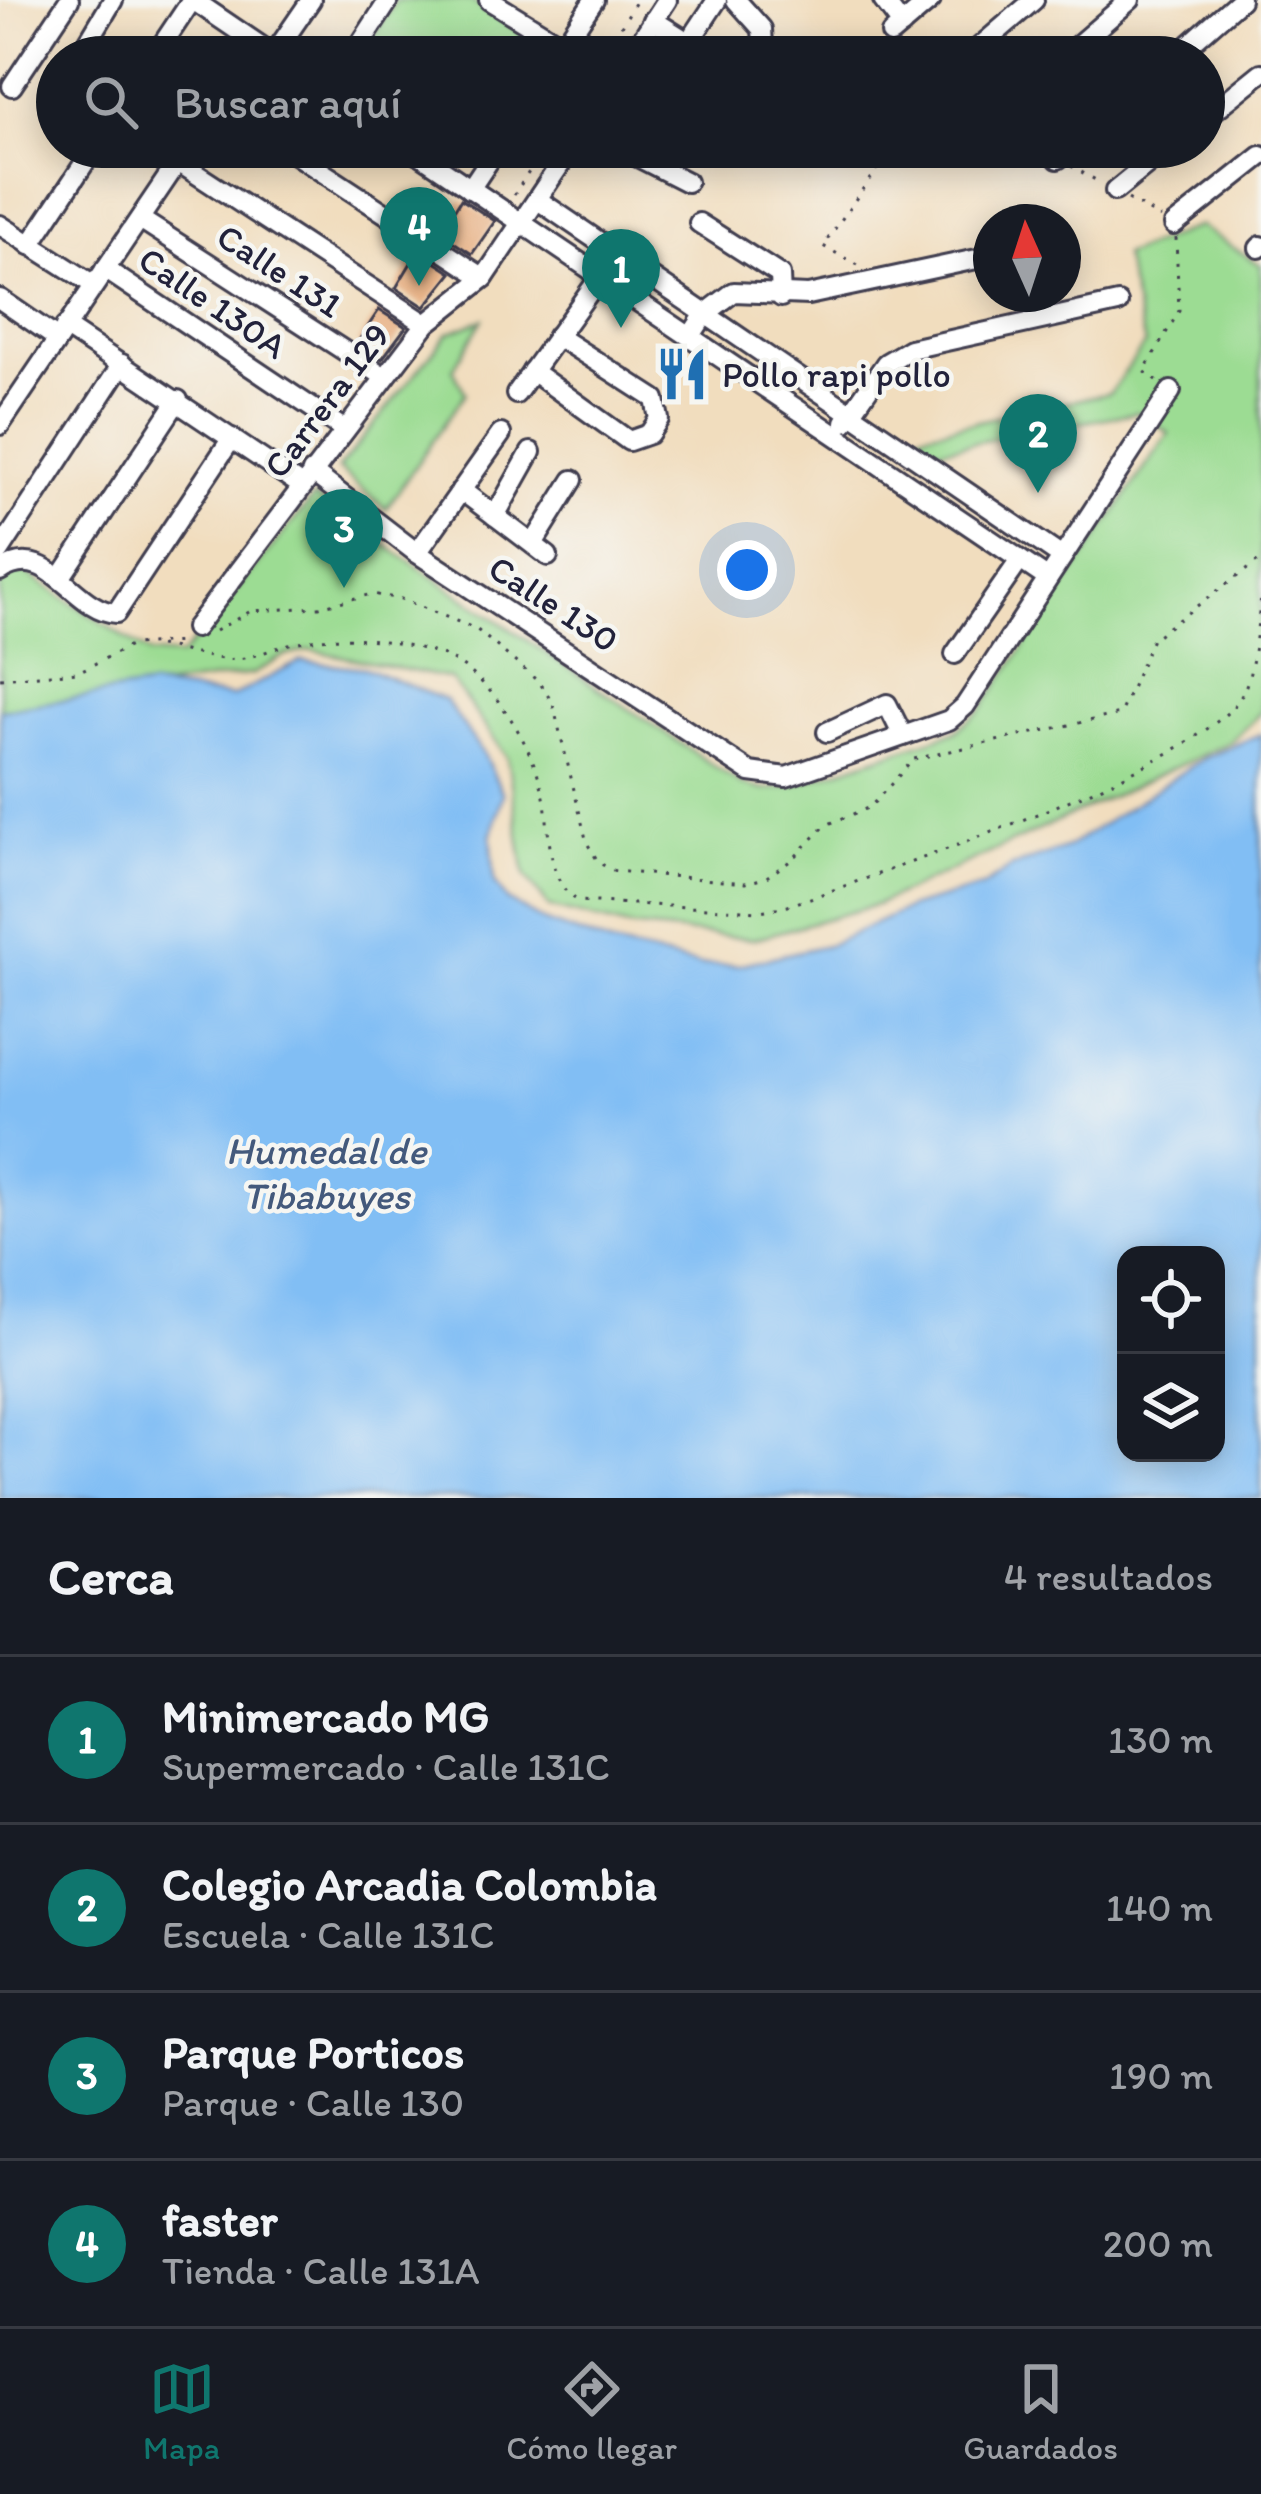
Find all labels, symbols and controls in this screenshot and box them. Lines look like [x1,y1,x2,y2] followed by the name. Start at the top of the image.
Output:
[36,36,1225,168] search box
[78,69,144,135] icon: search
[174,75,401,129] text: Buscar aquí
[380,187,458,286] pin: 4
[973,204,1081,312] north arrow
[209,214,350,327] street label: Calle 131
[582,229,660,328] pin: 1
[131,237,295,367] street label: Calle 130A
[254,315,398,486] street label: Carrera 129
[653,345,711,403] restaurant icon: Pollo rapi pollo
[722,353,951,396] place label: Pollo rapi pollo
[999,394,1077,493] pin: 2
[305,489,383,588] pin: 3
[717,540,777,600] your location
[481,546,627,661] street label: Calle 130
[226,1127,429,1219] water label: Humedal de Tibabuyes
[1117,1246,1225,1462] map controls
[1117,1246,1225,1354] button: locate
[1117,1354,1225,1462] button: layers
[48,1546,174,1607] text: Cerca
[1004,1553,1213,1600] text: 4 resultados
[162,1689,490,1743] text: Minimercado MG
[78,1716,96,1763] text: 1
[1108,1716,1213,1763] text: 130 m
[162,1743,610,1790] text: Supermercado · Calle 131C
[162,1857,657,1911] text: Colegio Arcadia Colombia
[77,1884,97,1931] text: 2
[1106,1884,1213,1931] text: 140 m
[162,1911,494,1958] text: Escuela · Calle 131C
[162,2025,464,2079] text: Parque Porticos
[76,2052,98,2099] text: 3
[1109,2052,1213,2099] text: 190 m
[162,2079,464,2126] text: Parque · Calle 130
[162,2193,278,2247] text: faster
[75,2220,99,2267] text: 4
[1103,2220,1213,2267] text: 200 m
[162,2247,480,2294] text: Tienda · Calle 131A
[143,2356,220,2467] tab: Mapa
[506,2356,677,2467] tab: Cómo llegar
[963,2356,1118,2467] tab: Guardados

